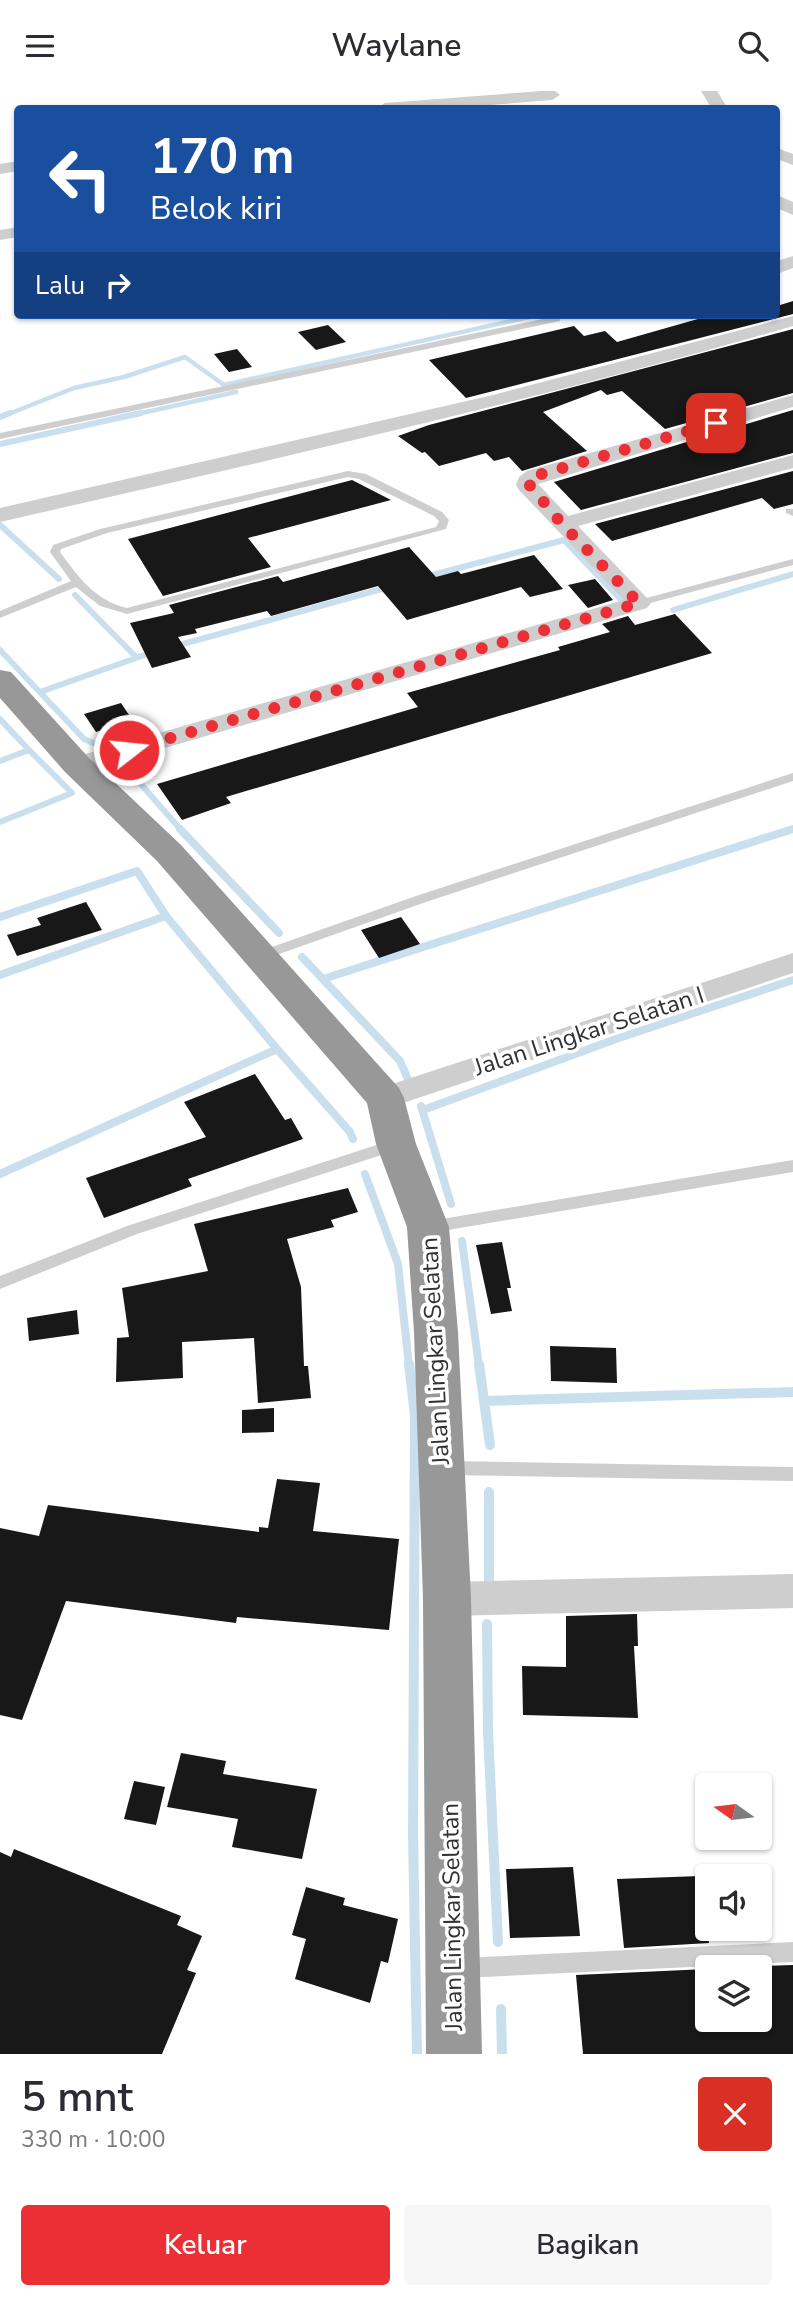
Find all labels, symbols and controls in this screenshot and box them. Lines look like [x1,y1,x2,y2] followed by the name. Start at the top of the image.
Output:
[332,24,461,67] text: Waylane
[21,27,59,65] icon: menu
[734,27,772,65] icon: search
[150,123,294,190] text: 170 m
[35,133,126,224] icon: left
[150,187,282,230] text: Belok kiri
[99,266,137,304] icon: right
[35,268,85,303] text: Lalu
[686,393,746,453] pin
[697,404,735,442] icon: arrive
[92,713,166,787] position arrow
[469,979,708,1084] street label: Jalan Lingkar Selatan I
[413,1236,457,1467] street label: Jalan Lingkar Selatan
[695,1773,772,1850] north arrow
[695,1773,772,2032] map controls
[434,1803,470,2032] street label: Jalan Lingkar Selatan
[695,1864,772,1941] button: sound
[695,1955,772,2032] button: layers
[21,2069,133,2126] text: 5 mnt
[698,2077,772,2151] button: close
[21,2124,166,2155] text: 330 m · 10:00
[21,2205,390,2285] button: Keluar
[404,2205,772,2285] button: Bagikan

